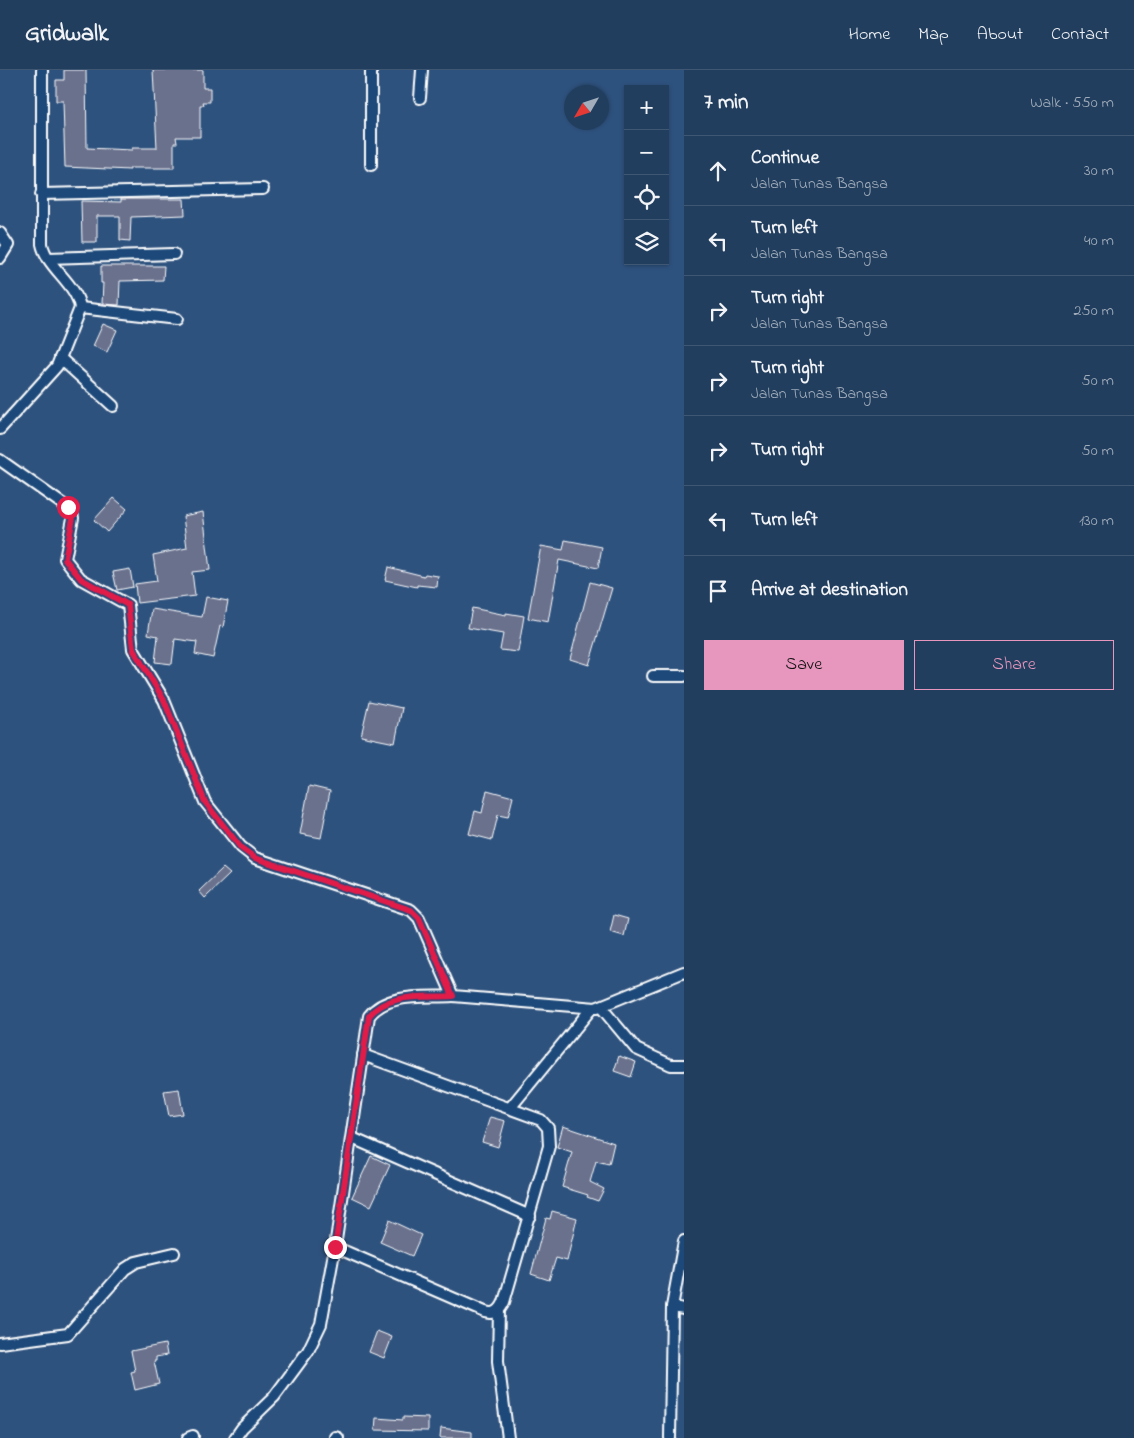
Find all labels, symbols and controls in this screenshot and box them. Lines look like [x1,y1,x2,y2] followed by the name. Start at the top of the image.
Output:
[25,17,109,52] text: Gridwalk
[849,22,890,48] text: Home
[918,22,949,48] text: Map
[977,22,1023,48] text: About
[1051,22,1109,48] text: Contact
[564,85,609,130] north arrow
[624,85,669,265] map controls
[624,85,669,130] button: +
[704,88,748,118] text: 7 min
[1030,91,1114,115] text: Walk · 550 m
[624,130,669,175] button: −
[751,145,819,172] text: Continue
[704,157,732,185] icon: ahead
[1084,159,1114,183] text: 30 m
[751,172,888,196] text: Jalan Tunas Bangsa
[624,175,669,220] button: locate
[751,215,818,242] text: Turn left
[624,220,669,265] button: layers
[704,227,732,255] icon: left
[1084,229,1114,253] text: 40 m
[751,242,888,266] text: Jalan Tunas Bangsa
[751,285,824,312] text: Turn right
[704,297,732,325] icon: right
[1074,299,1114,323] text: 250 m
[751,312,888,336] text: Jalan Tunas Bangsa
[751,355,824,382] text: Turn right
[704,367,732,395] icon: right
[1082,369,1114,393] text: 50 m
[751,382,888,406] text: Jalan Tunas Bangsa
[704,437,732,465] icon: right
[751,437,824,464] text: Turn right
[1082,439,1114,463] text: 50 m
[57,496,80,519] route start
[704,507,732,535] icon: left
[751,507,818,534] text: Turn left
[1079,509,1114,533] text: 130 m
[704,577,732,605] icon: arrive
[751,577,908,604] text: Arrive at destination
[704,640,904,690] button: Save
[914,640,1114,690] button: Share
[324,1236,347,1259] route end

